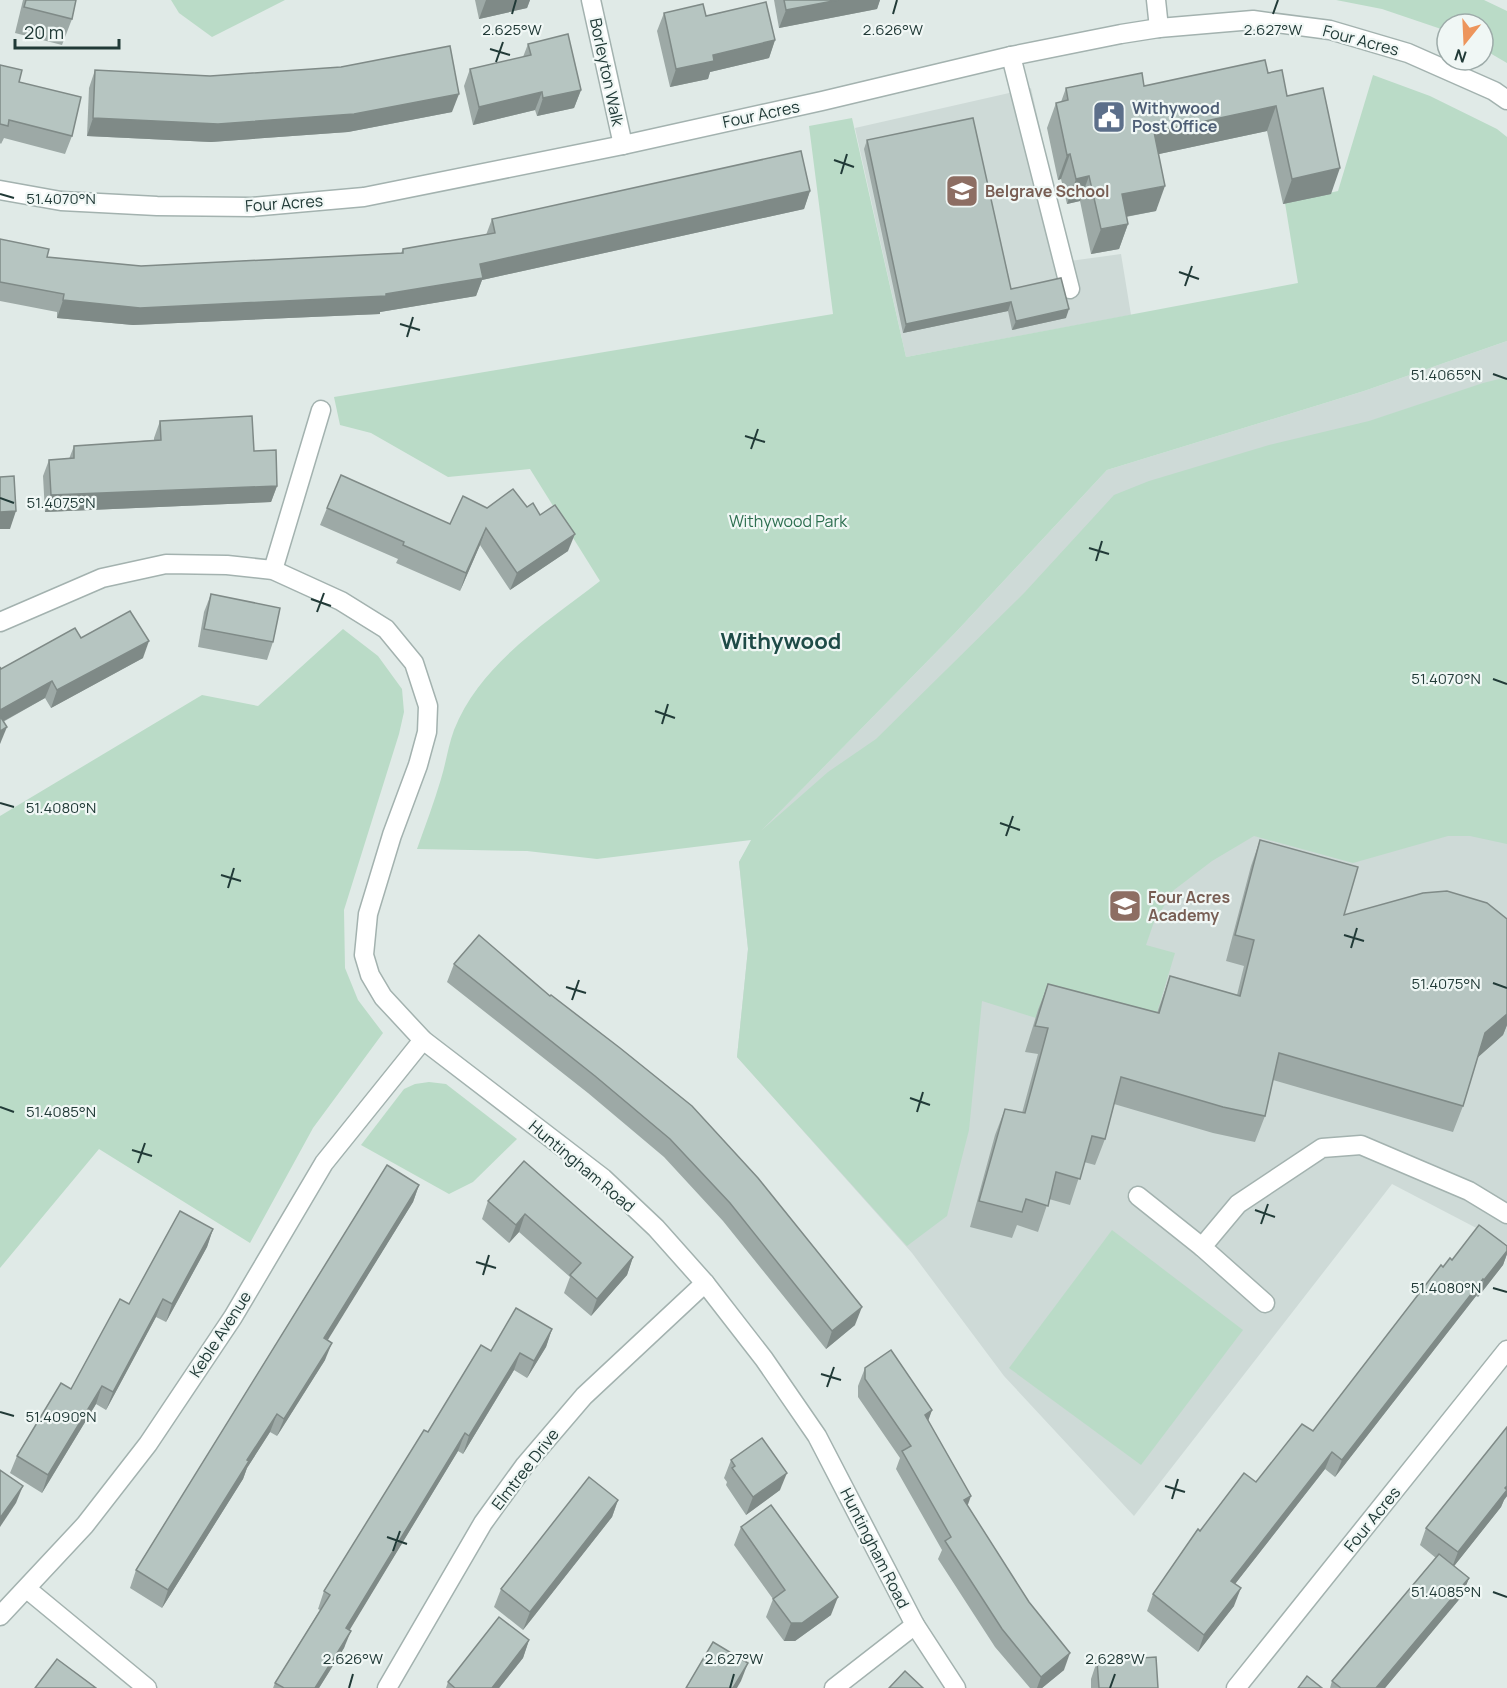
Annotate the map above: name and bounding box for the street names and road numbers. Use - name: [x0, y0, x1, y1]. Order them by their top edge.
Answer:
- street label: Borleyton Walk: [585, 16, 629, 129]
- street label: Four Acres: [1320, 19, 1402, 61]
- street label: Four Acres: [721, 95, 801, 133]
- street label: Four Acres: [244, 189, 324, 217]
- street label: Huntingham Road: [524, 1115, 640, 1217]
- street label: Keble Avenue: [184, 1287, 256, 1381]
- street label: Elmtree Drive: [486, 1424, 564, 1514]
- street label: Four Acres: [1339, 1482, 1405, 1556]
- street label: Huntingham Road: [835, 1484, 915, 1612]

